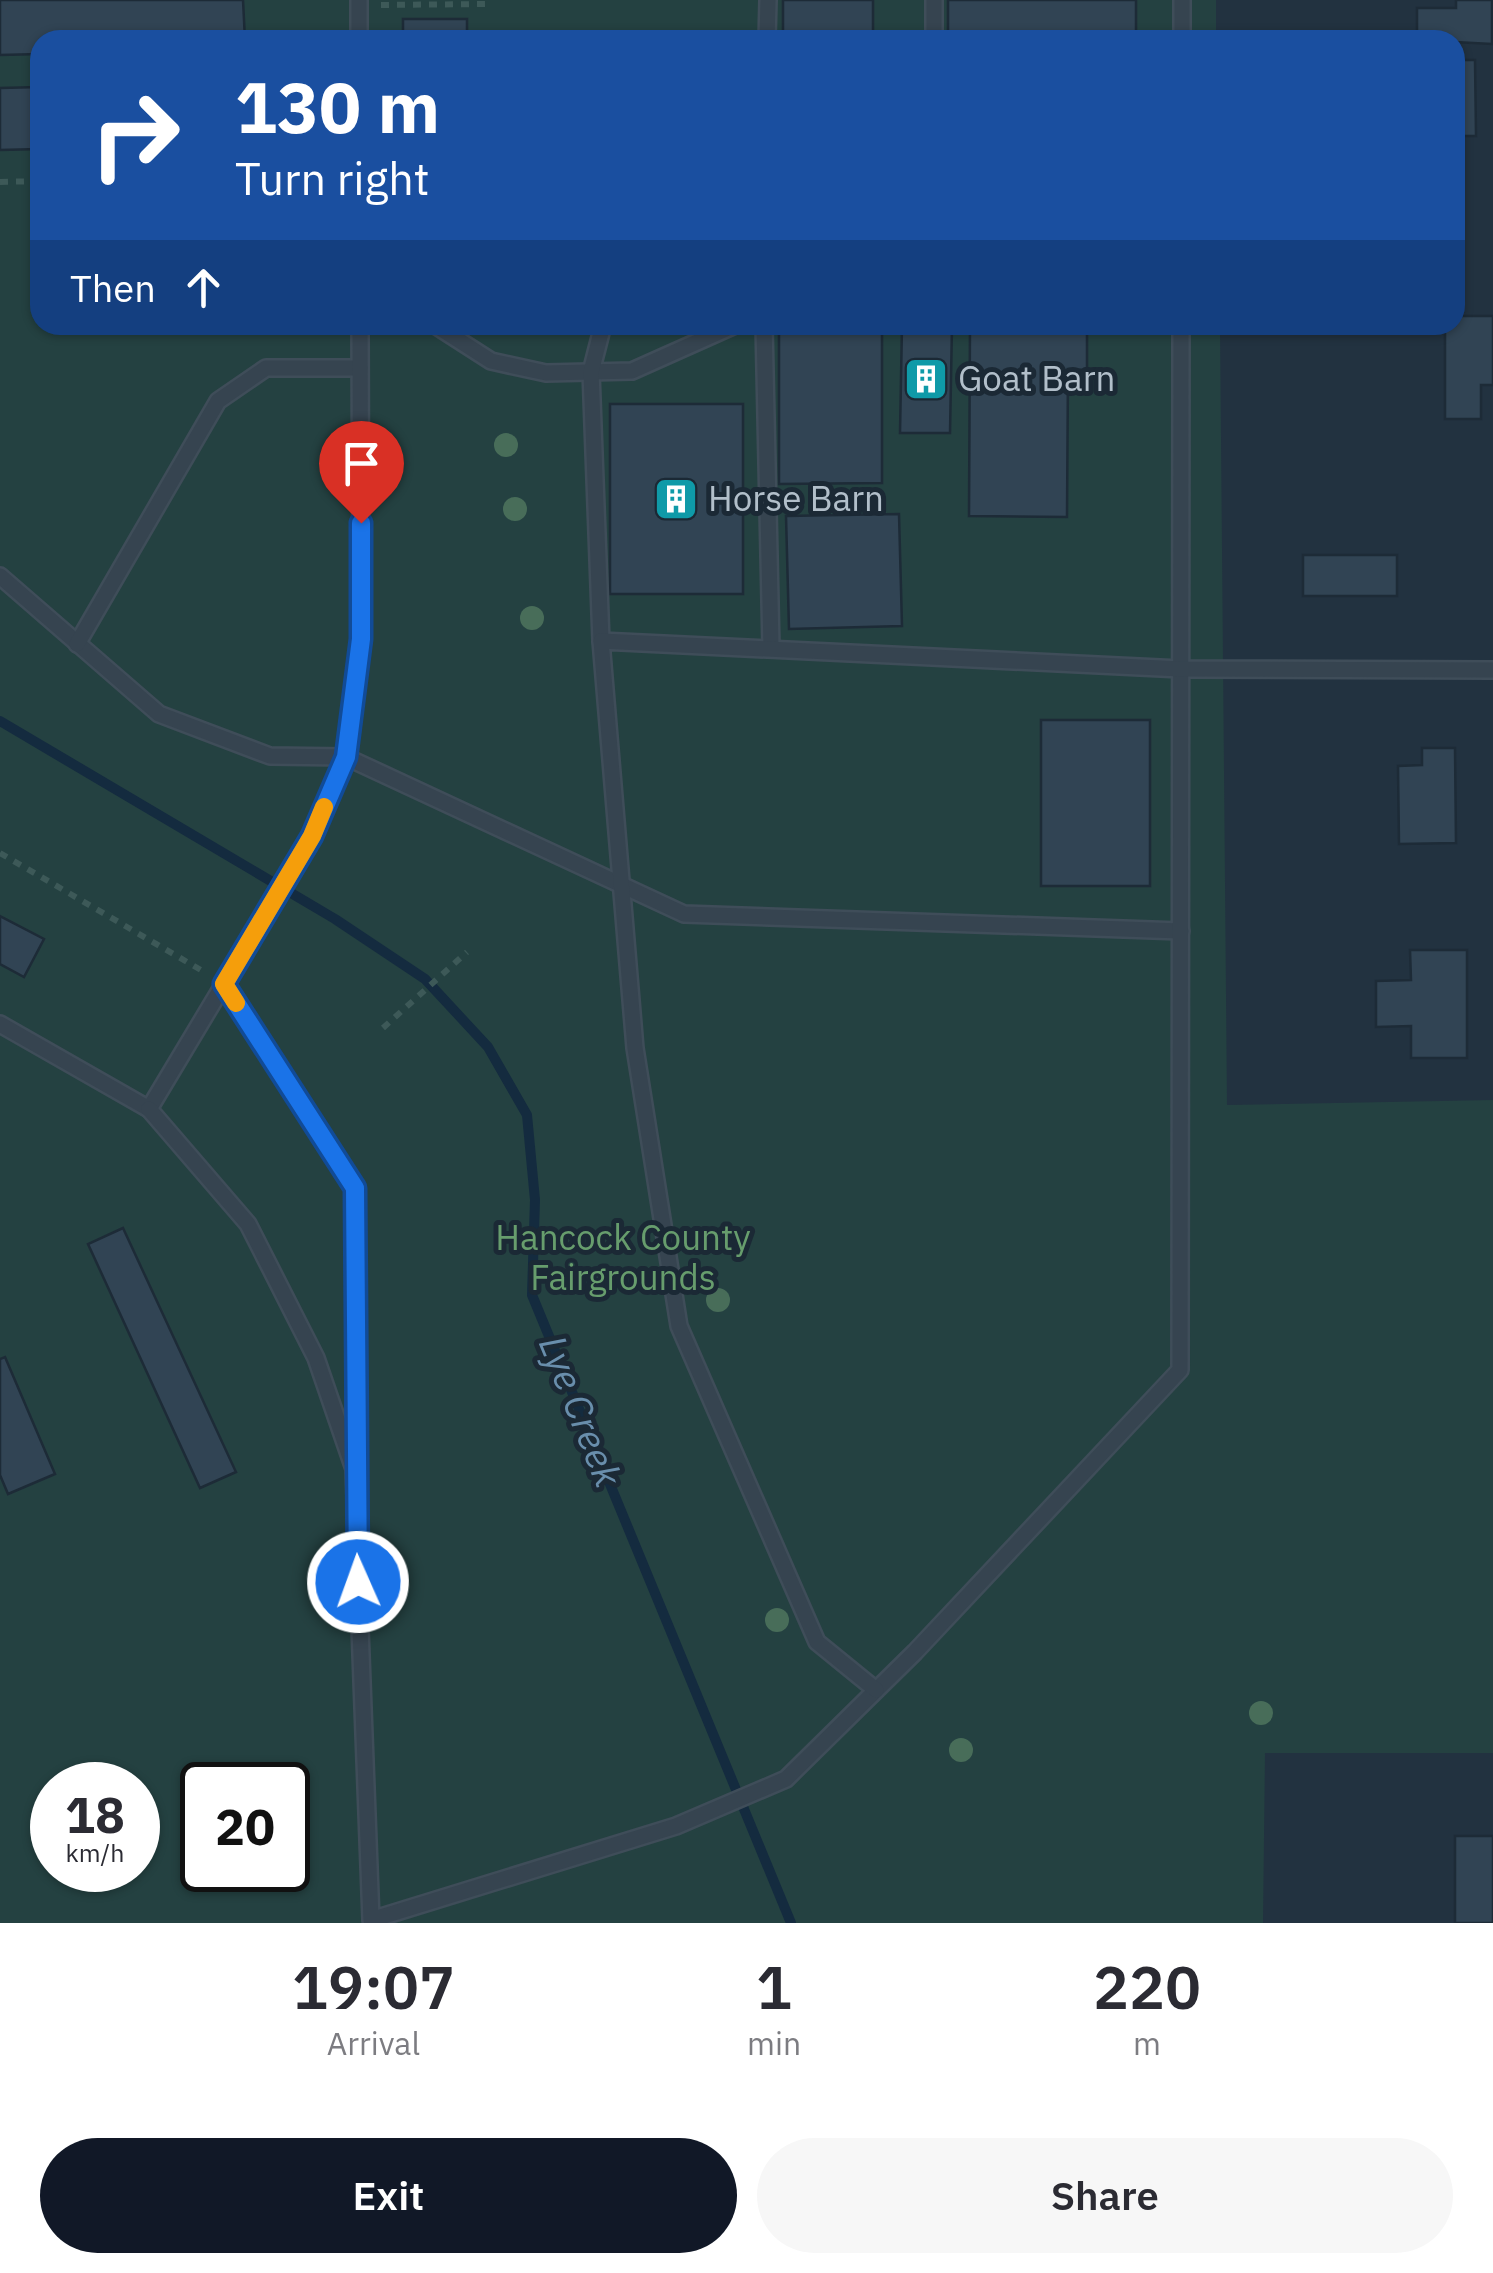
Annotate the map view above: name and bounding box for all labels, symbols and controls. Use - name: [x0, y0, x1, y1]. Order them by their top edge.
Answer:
- text: 130 m: [235, 61, 440, 152]
- icon: right: [70, 70, 200, 200]
- text: Turn right: [235, 149, 430, 207]
- icon: ahead: [176, 260, 231, 315]
- text: Then: [70, 263, 156, 312]
- place label: Goat Barn: [958, 355, 1115, 401]
- building icon: Goat Barn: [903, 356, 949, 402]
- pin: [319, 421, 404, 524]
- icon: arrive: [334, 436, 389, 491]
- place label: Horse Barn: [708, 475, 884, 521]
- building icon: Horse Barn: [653, 476, 699, 522]
- park label: Hancock County Fairgrounds: [495, 1214, 751, 1300]
- water label: Lye Creek: [529, 1328, 634, 1494]
- position arrow: [306, 1530, 410, 1634]
- speed limit sign: 20: [180, 1762, 310, 1892]
- text: 18: [65, 1782, 125, 1847]
- text: km/h: [66, 1836, 124, 1869]
- text: 19:07: [292, 1947, 455, 2026]
- text: 1: [756, 1947, 792, 2026]
- text: 220: [1093, 1947, 1201, 2026]
- text: Arrival: [327, 2022, 420, 2064]
- text: min: [747, 2022, 801, 2064]
- text: m: [1133, 2022, 1161, 2064]
- button: Exit: [40, 2138, 737, 2253]
- button: Share: [757, 2138, 1453, 2253]

